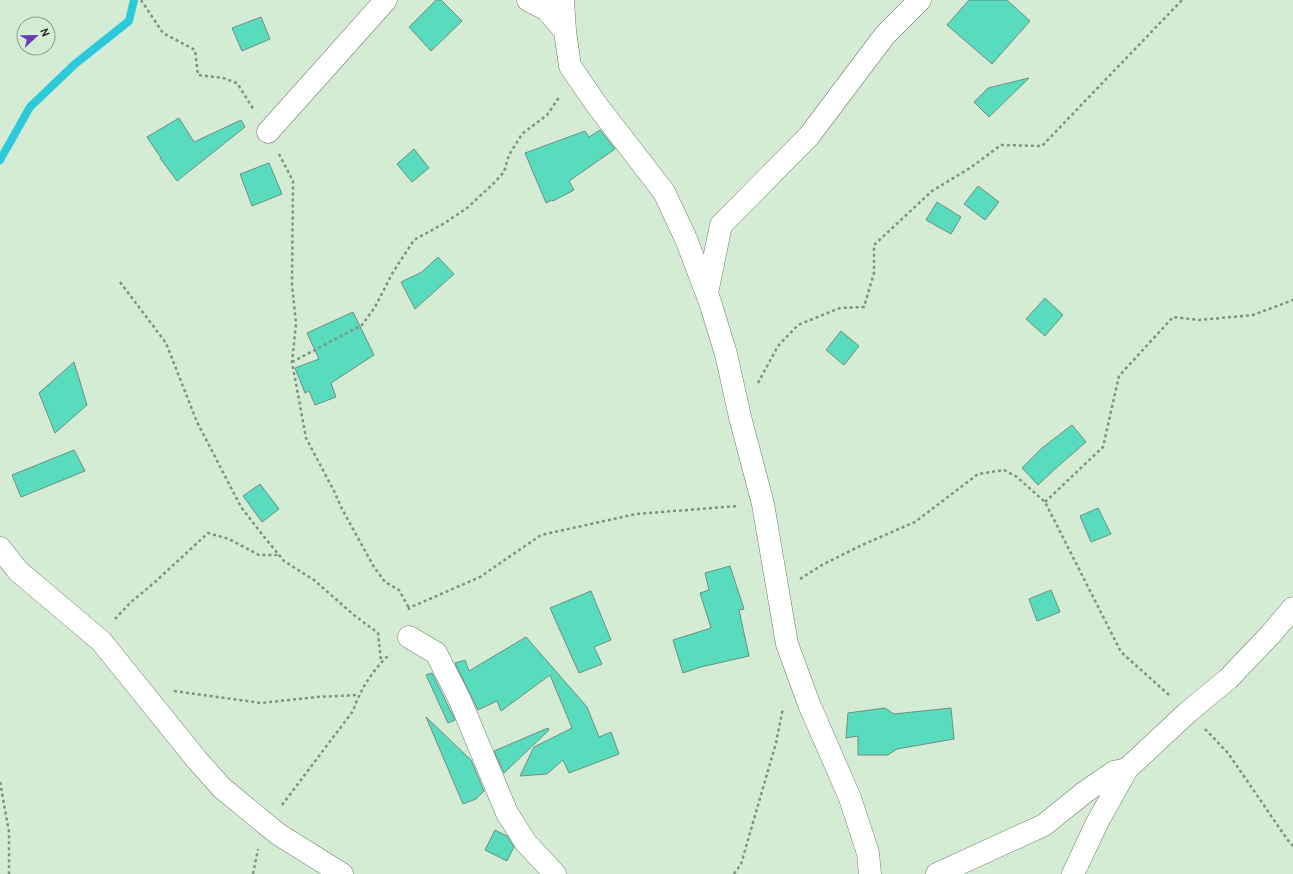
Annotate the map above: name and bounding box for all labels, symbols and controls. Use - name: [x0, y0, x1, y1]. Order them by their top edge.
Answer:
- north arrow: [16, 16, 56, 56]
- text: N: [37, 26, 53, 38]

